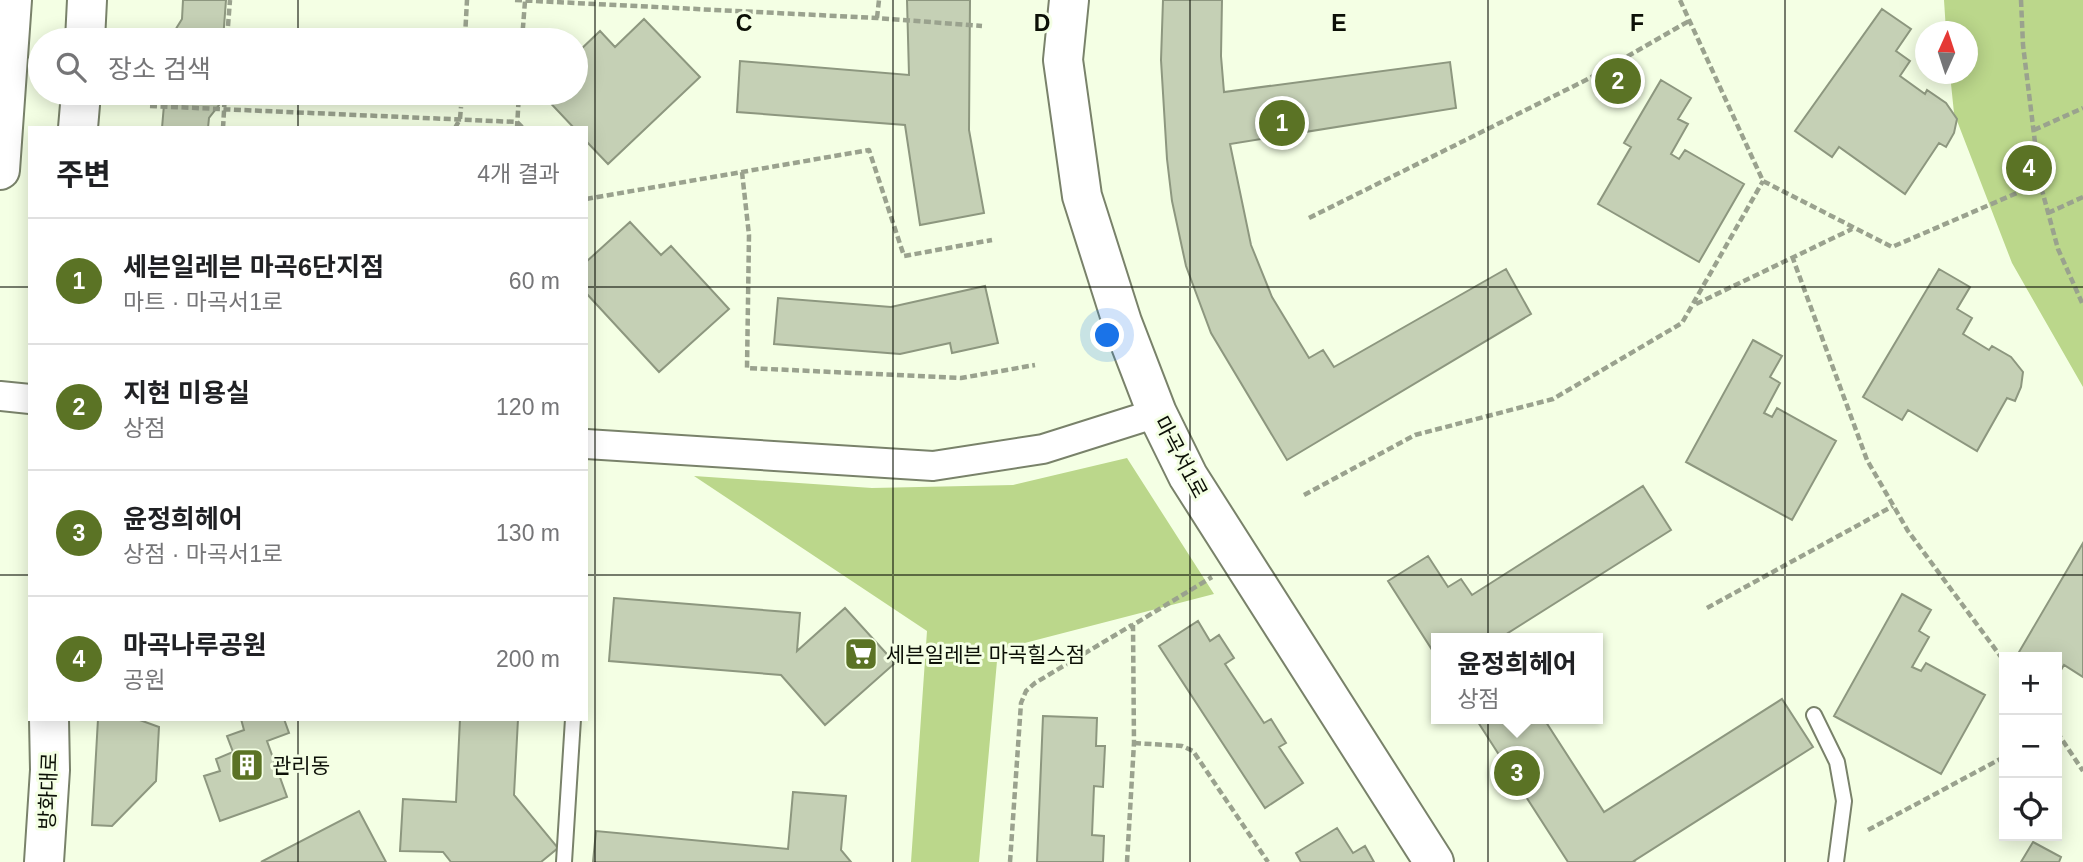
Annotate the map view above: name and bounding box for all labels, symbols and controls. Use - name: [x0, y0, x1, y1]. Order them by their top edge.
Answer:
- text: C: [736, 10, 752, 36]
- text: D: [1034, 10, 1050, 36]
- text: E: [1331, 10, 1347, 36]
- text: F: [1630, 10, 1644, 36]
- north arrow: [1915, 21, 1978, 84]
- search box: [28, 28, 588, 105]
- icon: search: [52, 48, 90, 86]
- text: 장소 검색: [108, 54, 211, 84]
- pin: 2: [1595, 55, 1641, 107]
- pin: 1: [1259, 97, 1305, 149]
- pin: 4: [2006, 142, 2052, 194]
- text: 주변: [56, 158, 111, 191]
- text: 4개 결과: [477, 161, 560, 187]
- text: 세븐일레븐 마곡6단지점: [123, 252, 384, 282]
- text: 1: [73, 268, 85, 294]
- text: 60 m: [509, 268, 560, 294]
- text: 마트 · 마곡서1로: [123, 289, 283, 315]
- your location: [1090, 318, 1124, 352]
- text: 지현 미용실: [123, 378, 250, 408]
- text: 2: [73, 394, 85, 420]
- text: 120 m: [496, 394, 560, 420]
- street label: 마곡서1로: [1150, 412, 1212, 502]
- text: 상점: [123, 415, 165, 441]
- text: 윤정희헤어: [123, 504, 243, 534]
- text: 3: [73, 520, 85, 546]
- text: 130 m: [496, 520, 560, 546]
- text: 상점 · 마곡서1로: [123, 541, 283, 567]
- text: 마곡나루공원: [123, 630, 267, 660]
- popup: [1431, 633, 1603, 724]
- supermarket icon: 세븐일레븐 마곡힐스점: [842, 635, 880, 673]
- place label: 세븐일레븐 마곡힐스점: [886, 643, 1085, 666]
- text: 4: [73, 646, 85, 672]
- text: 200 m: [496, 646, 560, 672]
- text: 윤정희헤어: [1457, 649, 1577, 679]
- map controls: [1999, 652, 2062, 841]
- button: +: [1999, 652, 2062, 715]
- text: 공원: [123, 667, 165, 693]
- text: 상점: [1457, 686, 1500, 712]
- button: −: [1999, 715, 2062, 778]
- building icon: 관리동: [228, 746, 266, 784]
- pin: 3: [1494, 747, 1540, 799]
- street label: 방화대로: [35, 752, 61, 830]
- place label: 관리동: [272, 754, 330, 777]
- button: locate: [1999, 778, 2062, 841]

